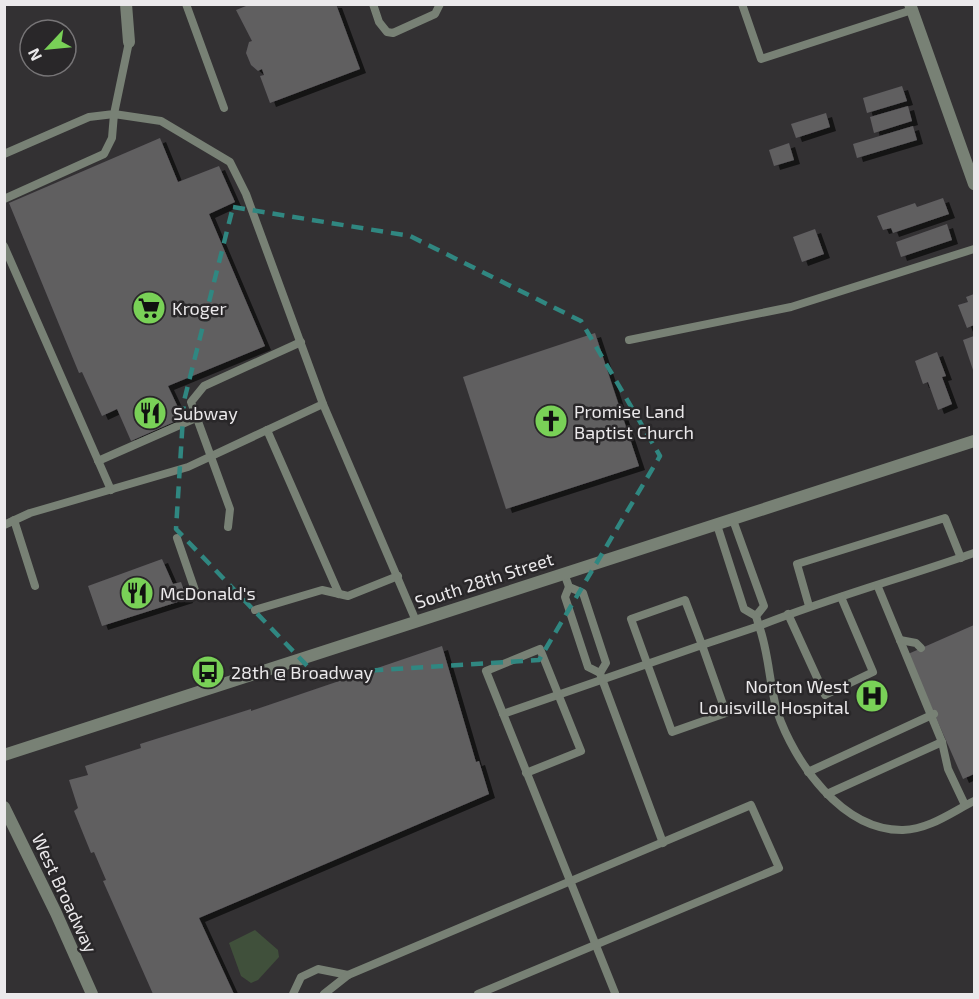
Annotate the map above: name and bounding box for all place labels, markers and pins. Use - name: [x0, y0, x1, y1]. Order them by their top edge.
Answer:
- supermarket icon: Kroger: [131, 290, 167, 326]
- place label: Kroger: [172, 297, 227, 319]
- restaurant icon: Subway: [132, 395, 168, 431]
- place label: Promise Land Baptist Church: [574, 400, 694, 443]
- place label: Subway: [173, 402, 238, 424]
- church icon: Promise Land Baptist Church: [533, 403, 569, 439]
- restaurant icon: McDonald's: [119, 575, 155, 611]
- place label: McDonald's: [160, 582, 256, 604]
- bus stop icon: 28th @ Broadway: [190, 654, 226, 690]
- place label: 28th @ Broadway: [231, 661, 374, 683]
- place label: Norton West Louisville Hospital: [699, 675, 850, 718]
- hospital icon: Norton West Louisville Hospital: [854, 678, 890, 714]

